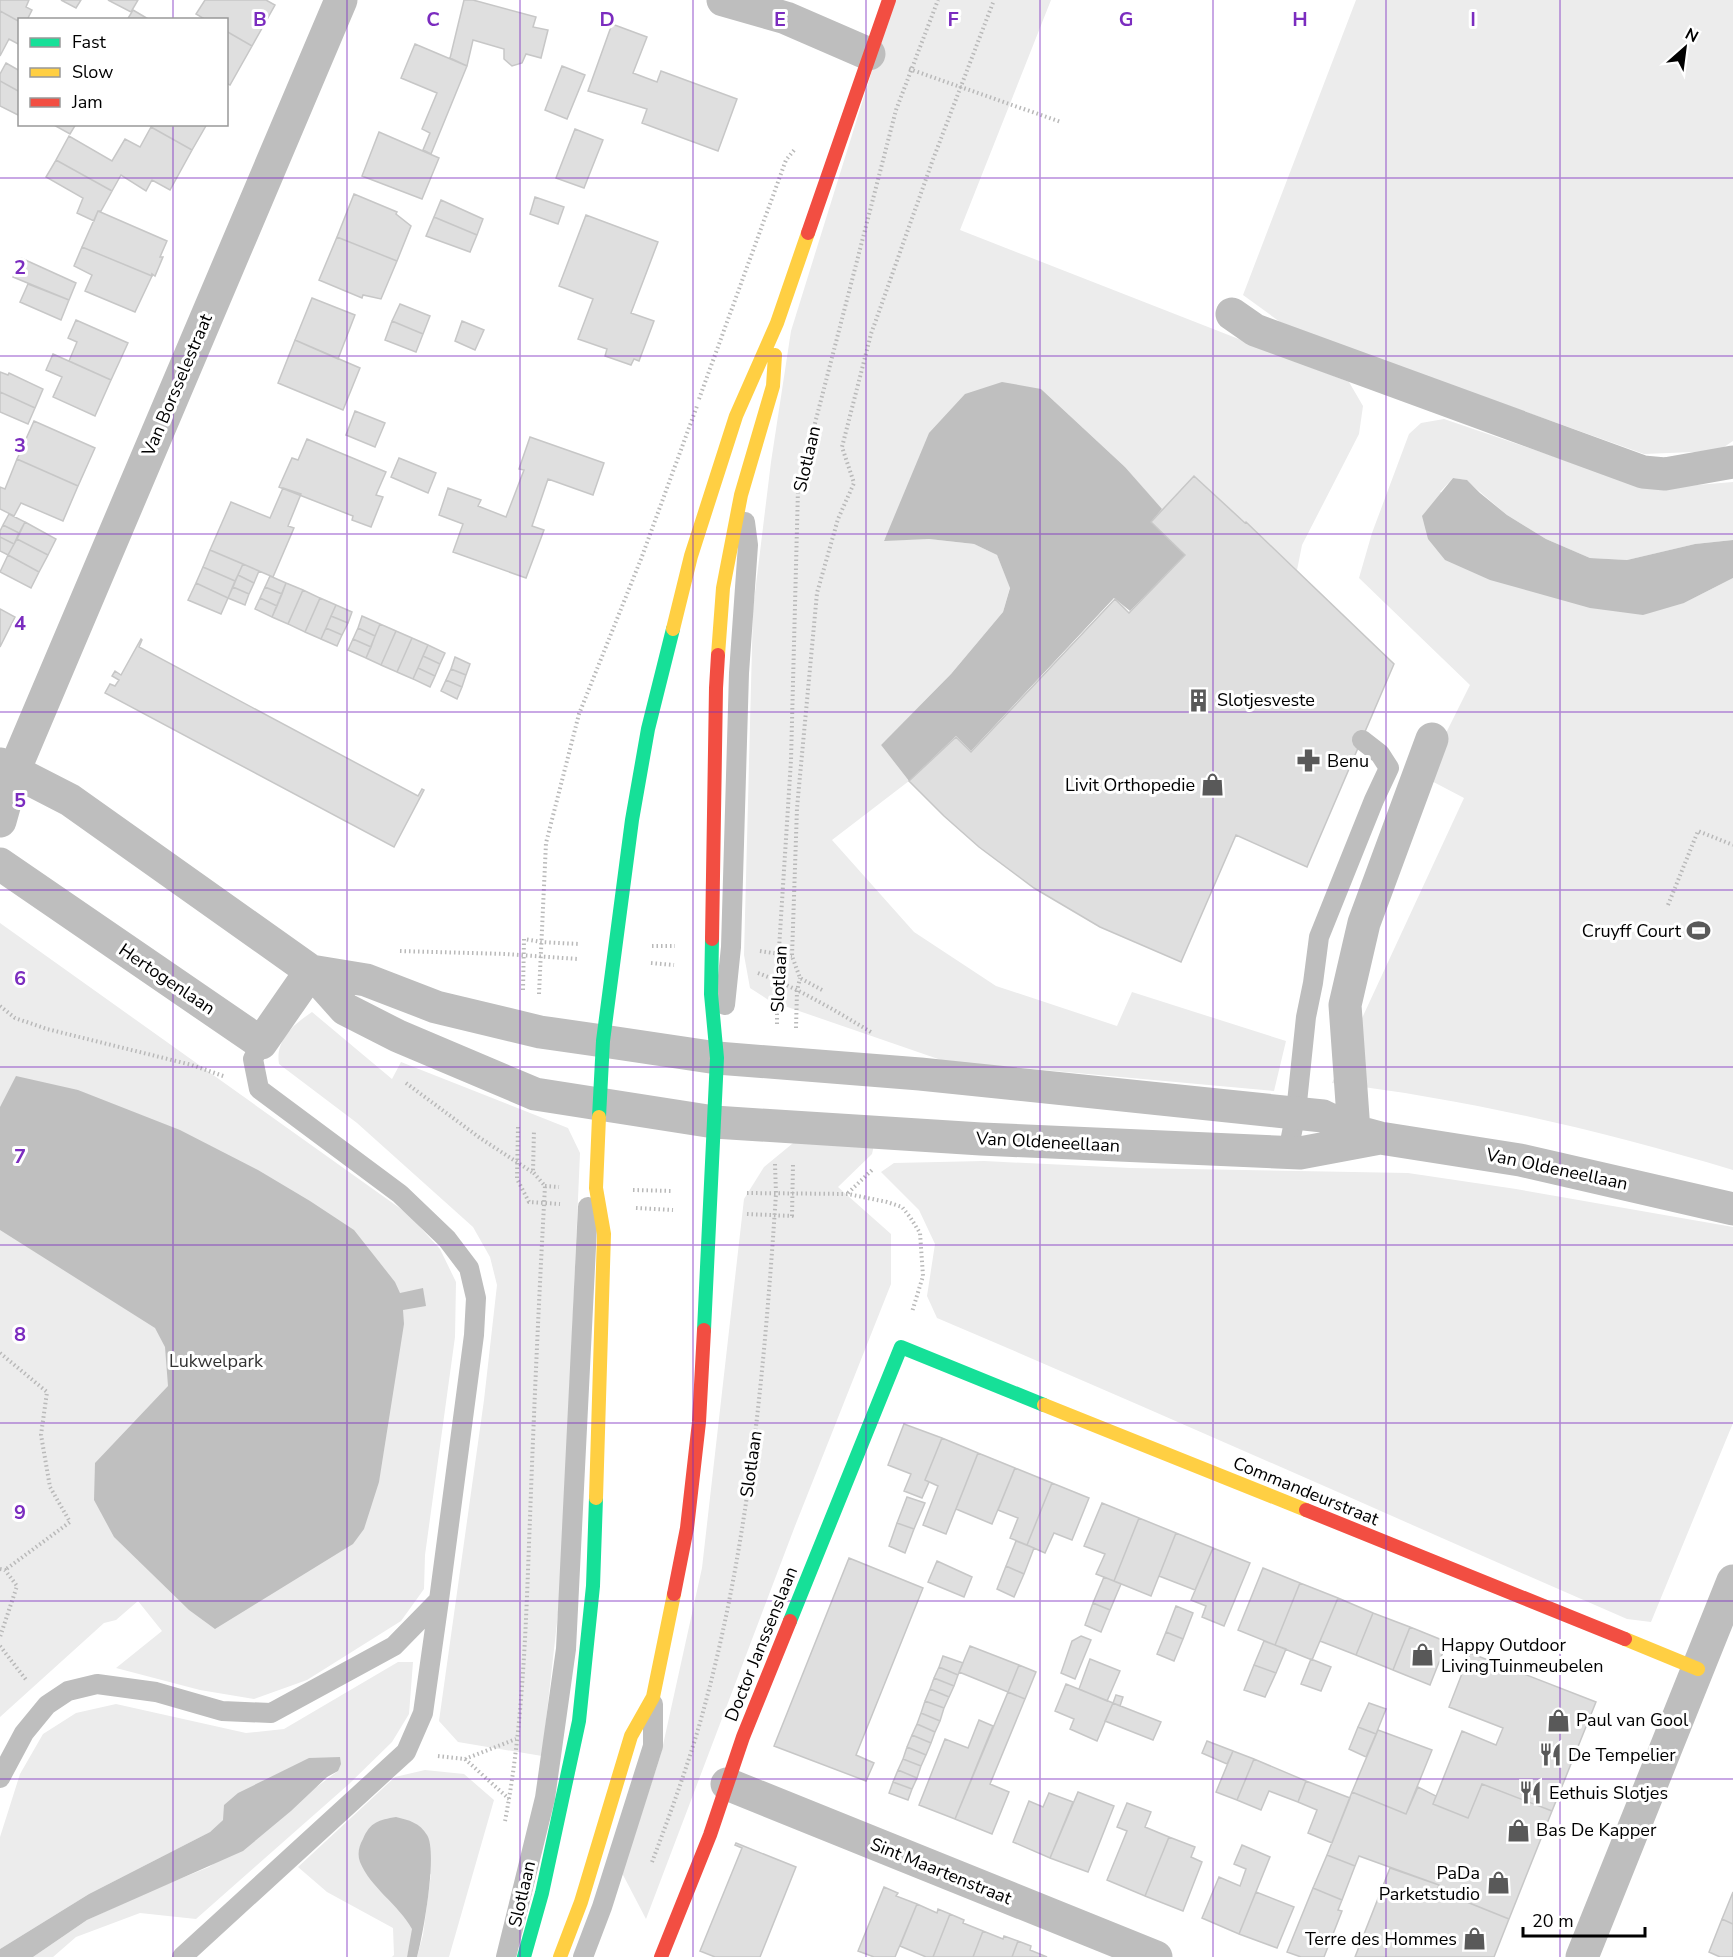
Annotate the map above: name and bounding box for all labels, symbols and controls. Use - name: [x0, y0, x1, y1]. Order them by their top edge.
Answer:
- text: B: [253, 6, 267, 33]
- text: C: [426, 6, 440, 33]
- text: D: [599, 6, 615, 33]
- text: E: [774, 6, 786, 33]
- text: F: [947, 6, 959, 33]
- text: G: [1119, 6, 1133, 33]
- text: H: [1292, 6, 1308, 33]
- text: I: [1470, 6, 1476, 33]
- legend: [18, 18, 228, 126]
- north arrow: [1655, 18, 1715, 78]
- text: N: [1681, 23, 1702, 48]
- text: Fast: [72, 30, 107, 54]
- text: Slow: [72, 60, 113, 84]
- text: Jam: [71, 90, 103, 114]
- text: 2: [14, 254, 26, 281]
- street label: Van Borsselestraat: [136, 309, 218, 461]
- street label: Slotlaan: [788, 424, 826, 494]
- text: 3: [14, 432, 26, 459]
- text: 4: [14, 610, 26, 637]
- building icon: Slotjesveste: [1186, 687, 1212, 713]
- place label: Slotjesveste: [1217, 688, 1315, 712]
- pharmacy icon: Benu: [1296, 748, 1322, 774]
- place label: Benu: [1327, 749, 1369, 773]
- shop icon: Livit Orthopedie: [1200, 772, 1226, 798]
- place label: Livit Orthopedie: [1065, 773, 1195, 797]
- text: 5: [14, 787, 26, 814]
- sports icon: Cruyff Court: [1686, 918, 1712, 944]
- place label: Cruyff Court: [1582, 919, 1682, 943]
- street label: Hertogenlaan: [114, 938, 220, 1020]
- street label: Slotlaan: [765, 945, 793, 1013]
- text: 6: [14, 965, 26, 992]
- street label: Van Oldeneellaan: [974, 1126, 1121, 1158]
- street label: Van Oldeneellaan: [1483, 1142, 1630, 1196]
- text: 7: [14, 1143, 26, 1170]
- text: 8: [14, 1321, 26, 1348]
- park label: Lukwelpark: [169, 1349, 264, 1373]
- street label: Slotlaan: [734, 1429, 768, 1499]
- street label: Commandeurstraat: [1230, 1451, 1383, 1531]
- text: 9: [14, 1499, 26, 1526]
- street label: Doctor Janssenslaan: [719, 1563, 803, 1725]
- place label: Happy Outdoor LivingTuinmeubelen: [1441, 1633, 1603, 1678]
- shop icon: Happy Outdoor LivingTuinmeubelen: [1410, 1642, 1436, 1668]
- shop icon: Paul van Gool: [1545, 1707, 1571, 1733]
- place label: Paul van Gool: [1576, 1708, 1689, 1732]
- restaurant icon: De Tempelier: [1537, 1742, 1563, 1768]
- place label: De Tempelier: [1568, 1743, 1676, 1767]
- restaurant icon: Eethuis Slotjes: [1518, 1780, 1544, 1806]
- place label: Eethuis Slotjes: [1549, 1781, 1668, 1805]
- shop icon: Bas De Kapper: [1505, 1817, 1531, 1843]
- place label: Bas De Kapper: [1536, 1818, 1657, 1842]
- street label: Sint Maartenstraat: [867, 1832, 1016, 1911]
- street label: Slotlaan: [503, 1859, 541, 1929]
- place label: PaDa Parketstudio: [1379, 1861, 1480, 1906]
- shop icon: PaDa Parketstudio: [1485, 1870, 1511, 1896]
- scale bar: [1523, 1900, 1644, 1938]
- text: 20 m: [1532, 1909, 1574, 1933]
- shop icon: Terre des Hommes: [1462, 1926, 1488, 1952]
- place label: Terre des Hommes: [1305, 1927, 1457, 1951]

